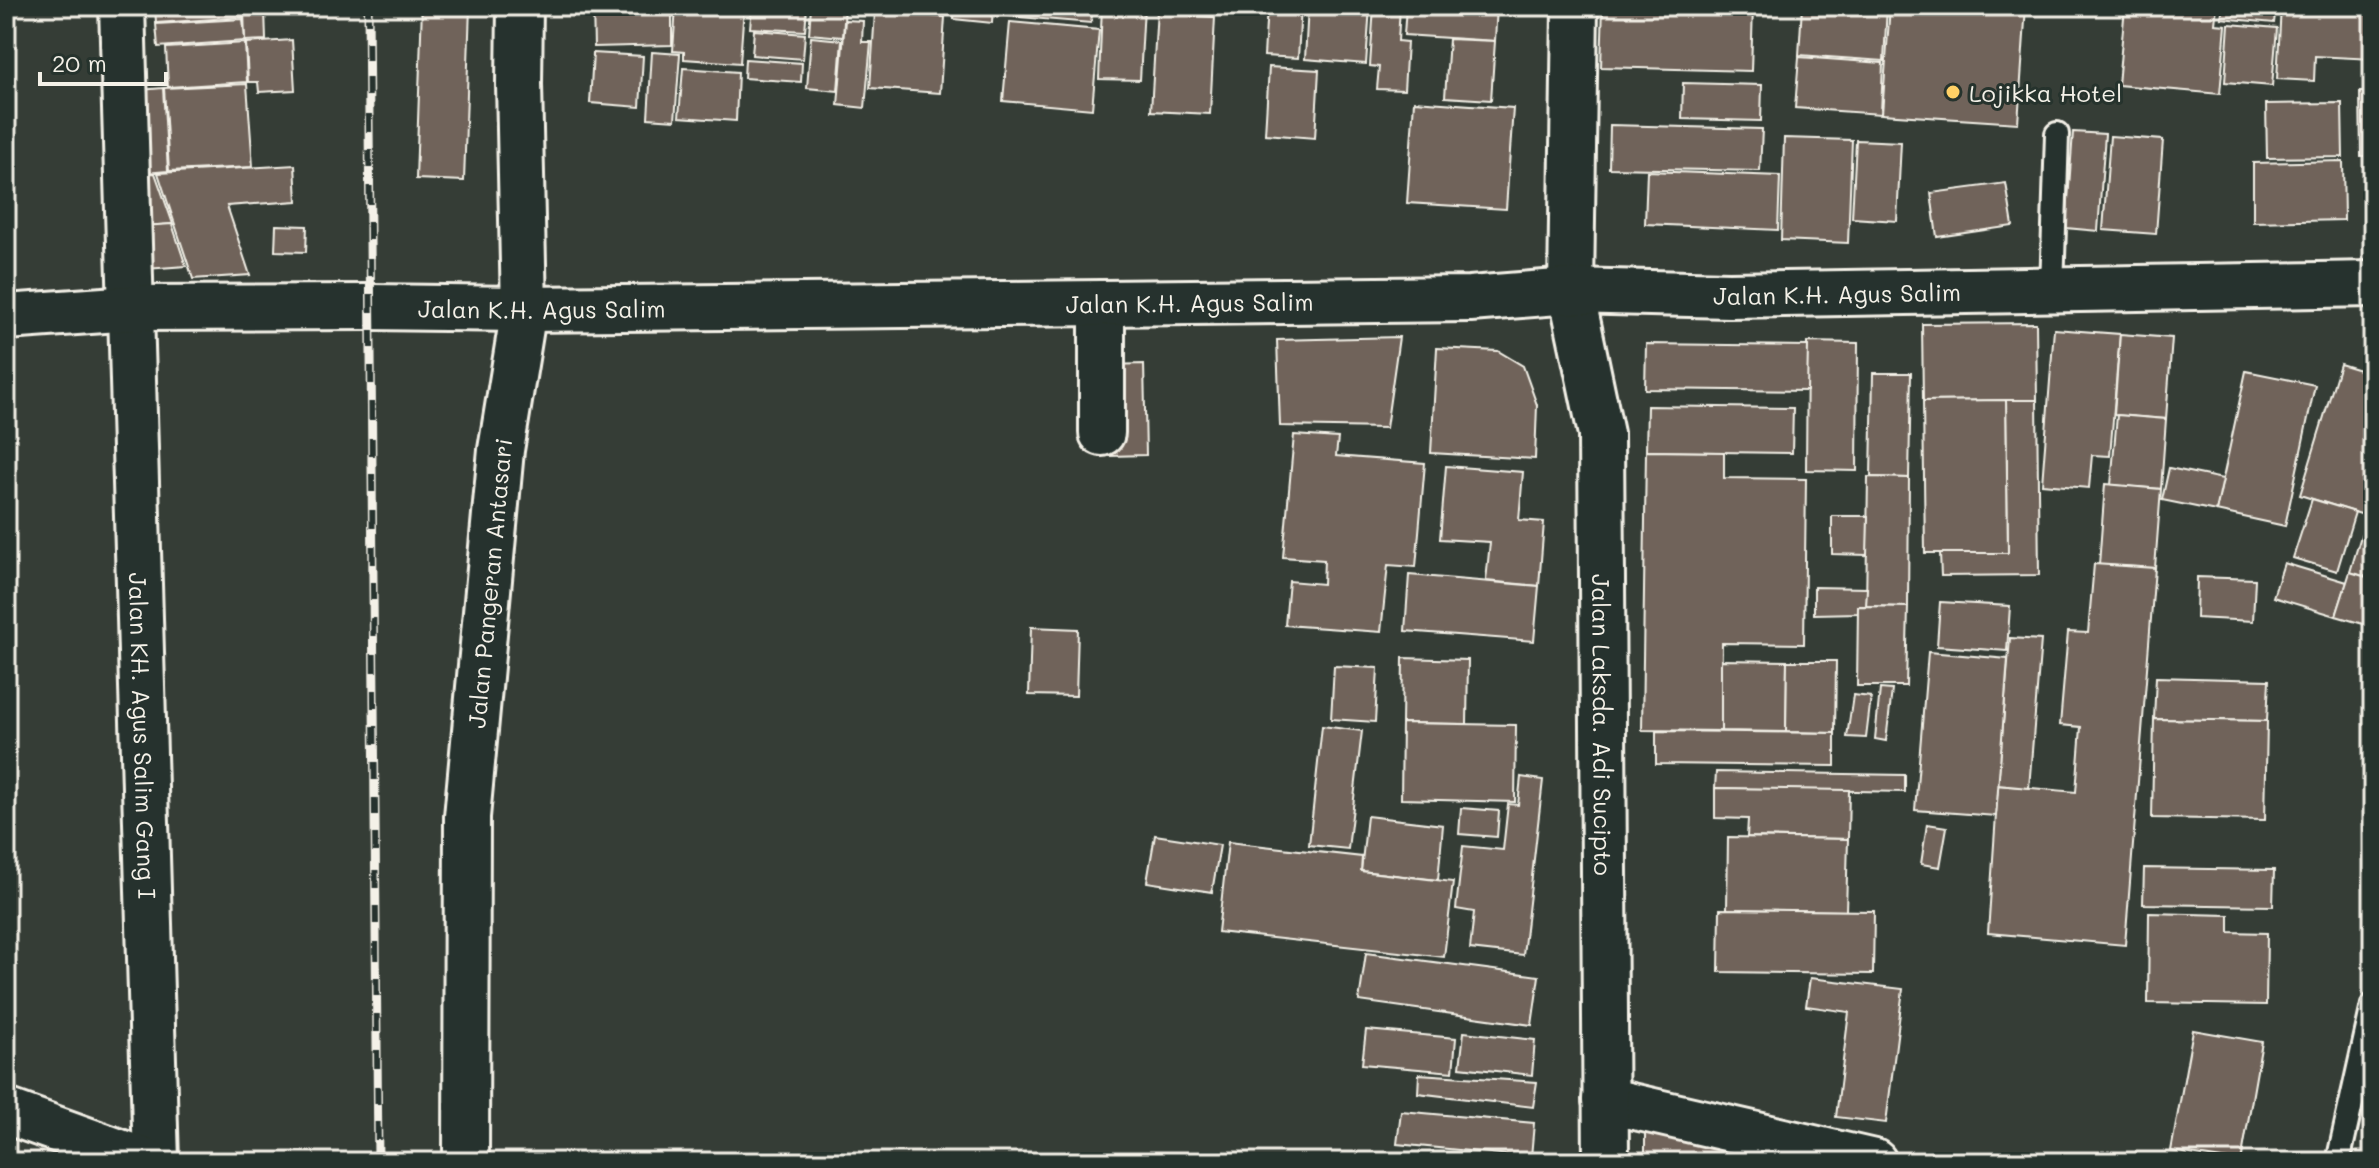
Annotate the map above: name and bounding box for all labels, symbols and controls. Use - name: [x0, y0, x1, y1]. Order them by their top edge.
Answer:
- scale bar: [40, 36, 166, 86]
- text: 20 m: [52, 47, 107, 78]
- place label: Lojikka Hotel: [1969, 77, 2122, 108]
- marker: Lojikka Hotel: [1944, 83, 1962, 101]
- street label: Jalan K.H. Agus Salim: [1713, 276, 1961, 311]
- street label: Jalan K.H. Agus Salim: [1066, 285, 1314, 319]
- street label: Jalan K.H. Agus Salim: [418, 292, 666, 325]
- street label: Jalan Pangeran Antasari: [460, 436, 518, 729]
- street label: Jalan KH. Agus Salim Gang I: [123, 572, 164, 899]
- street label: Jalan Laksda. Adi Sucipto: [1586, 574, 1620, 876]

